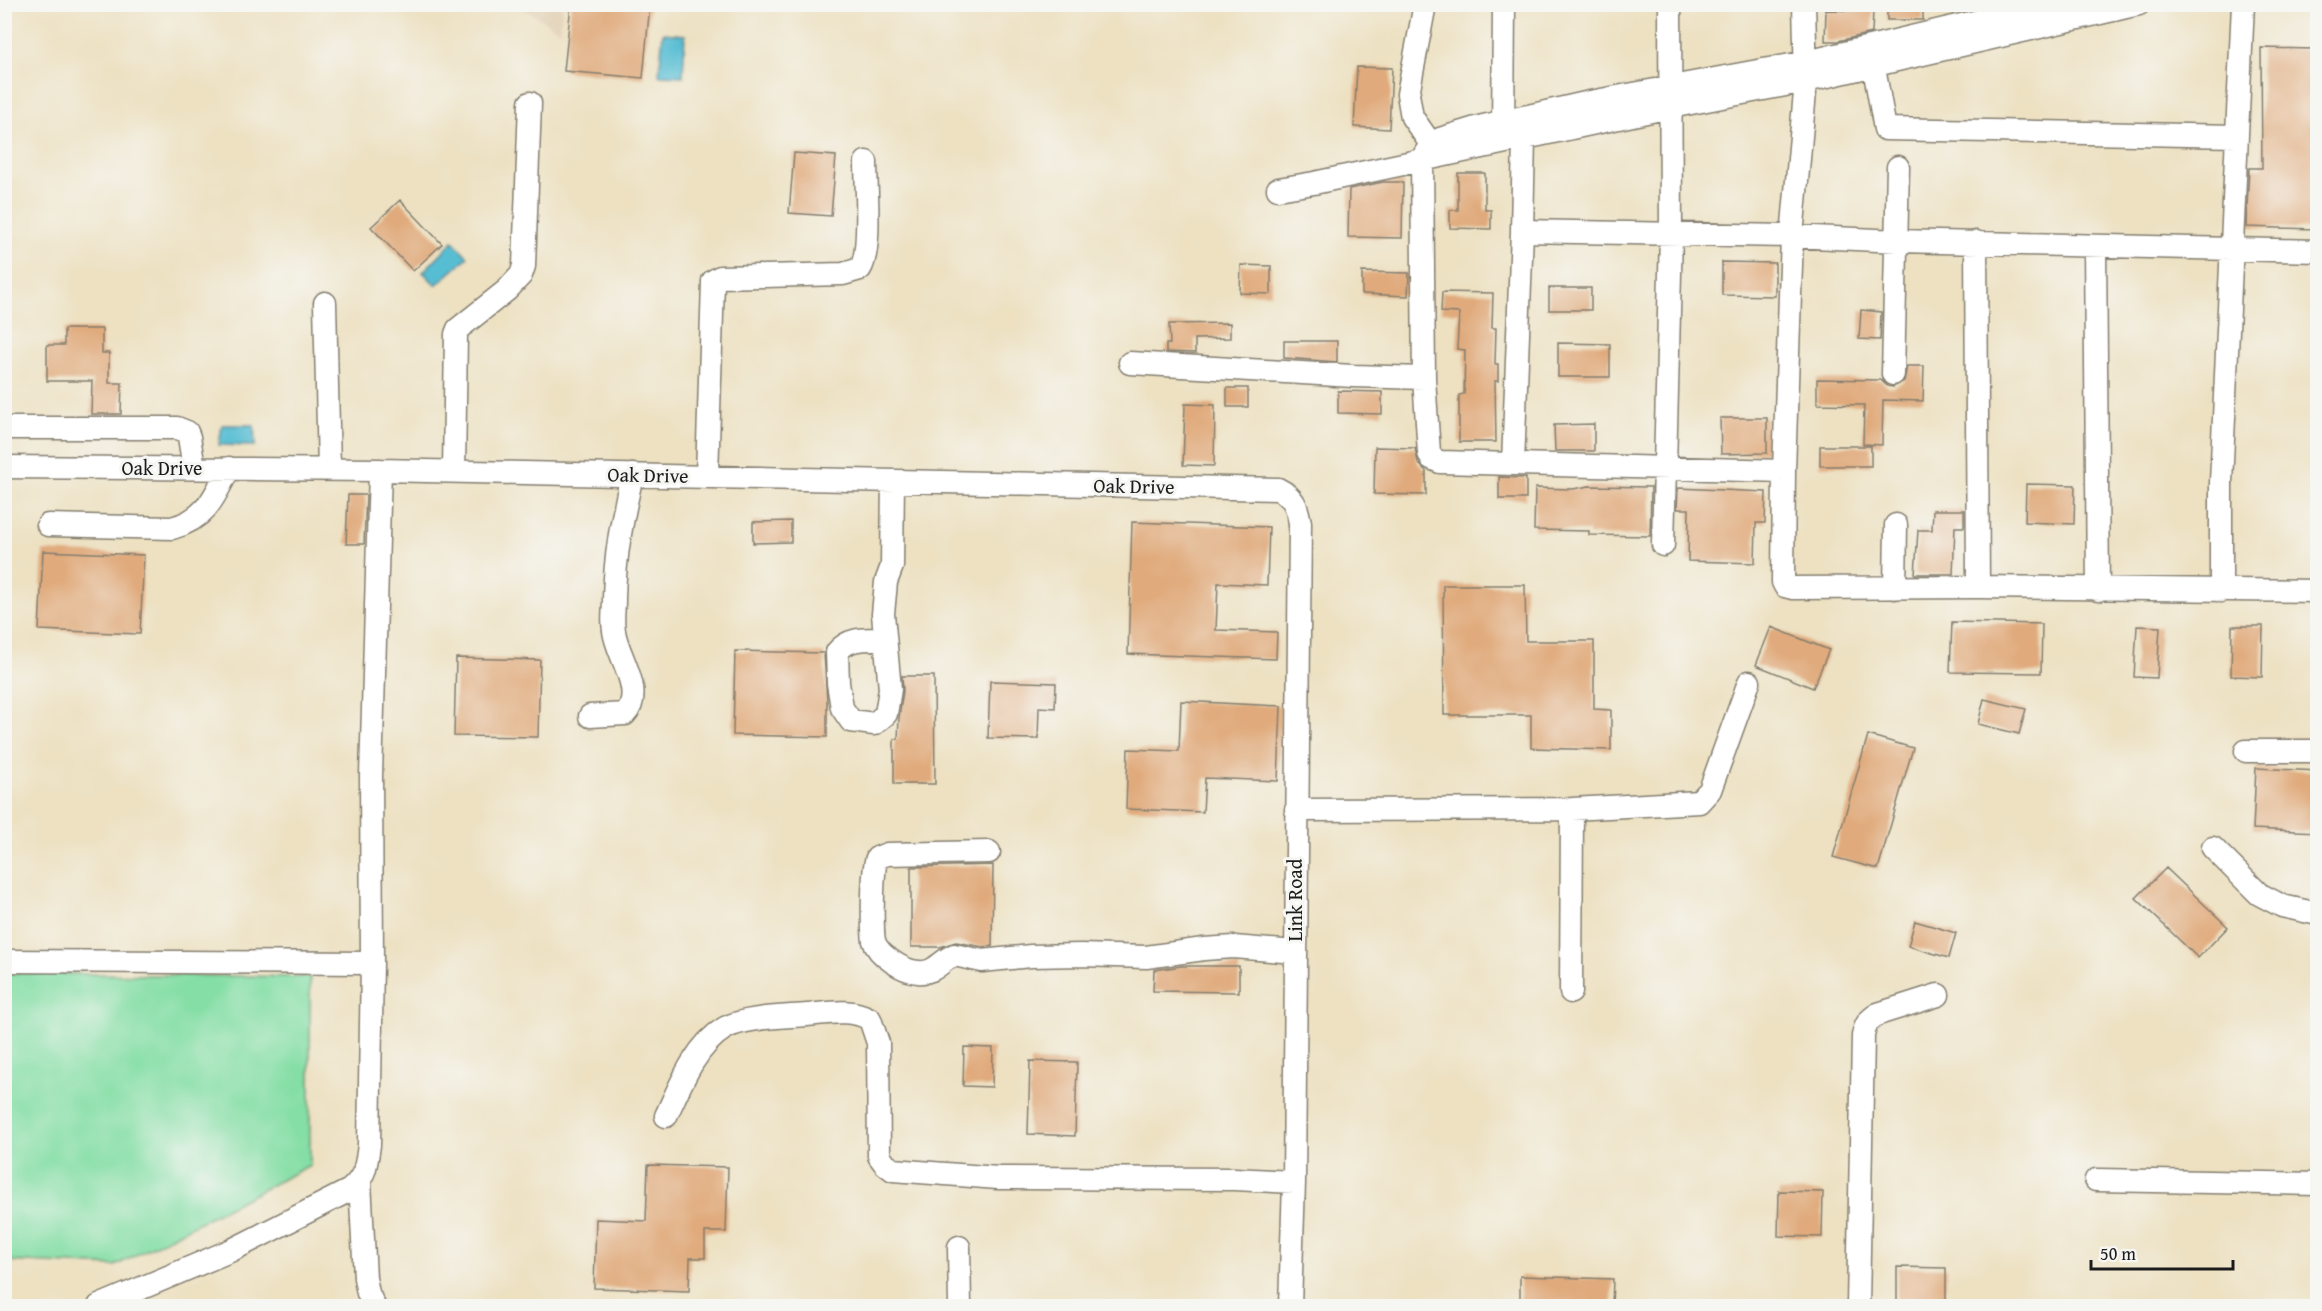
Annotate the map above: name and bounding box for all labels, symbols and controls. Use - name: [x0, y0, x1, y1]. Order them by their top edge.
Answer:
- street label: Oak Drive: [121, 453, 203, 482]
- street label: Oak Drive: [607, 459, 689, 490]
- street label: Oak Drive: [1093, 470, 1175, 501]
- street label: Link Road: [1280, 858, 1309, 942]
- scale bar: [2091, 1233, 2234, 1271]
- text: 50 m: [2100, 1240, 2136, 1267]

